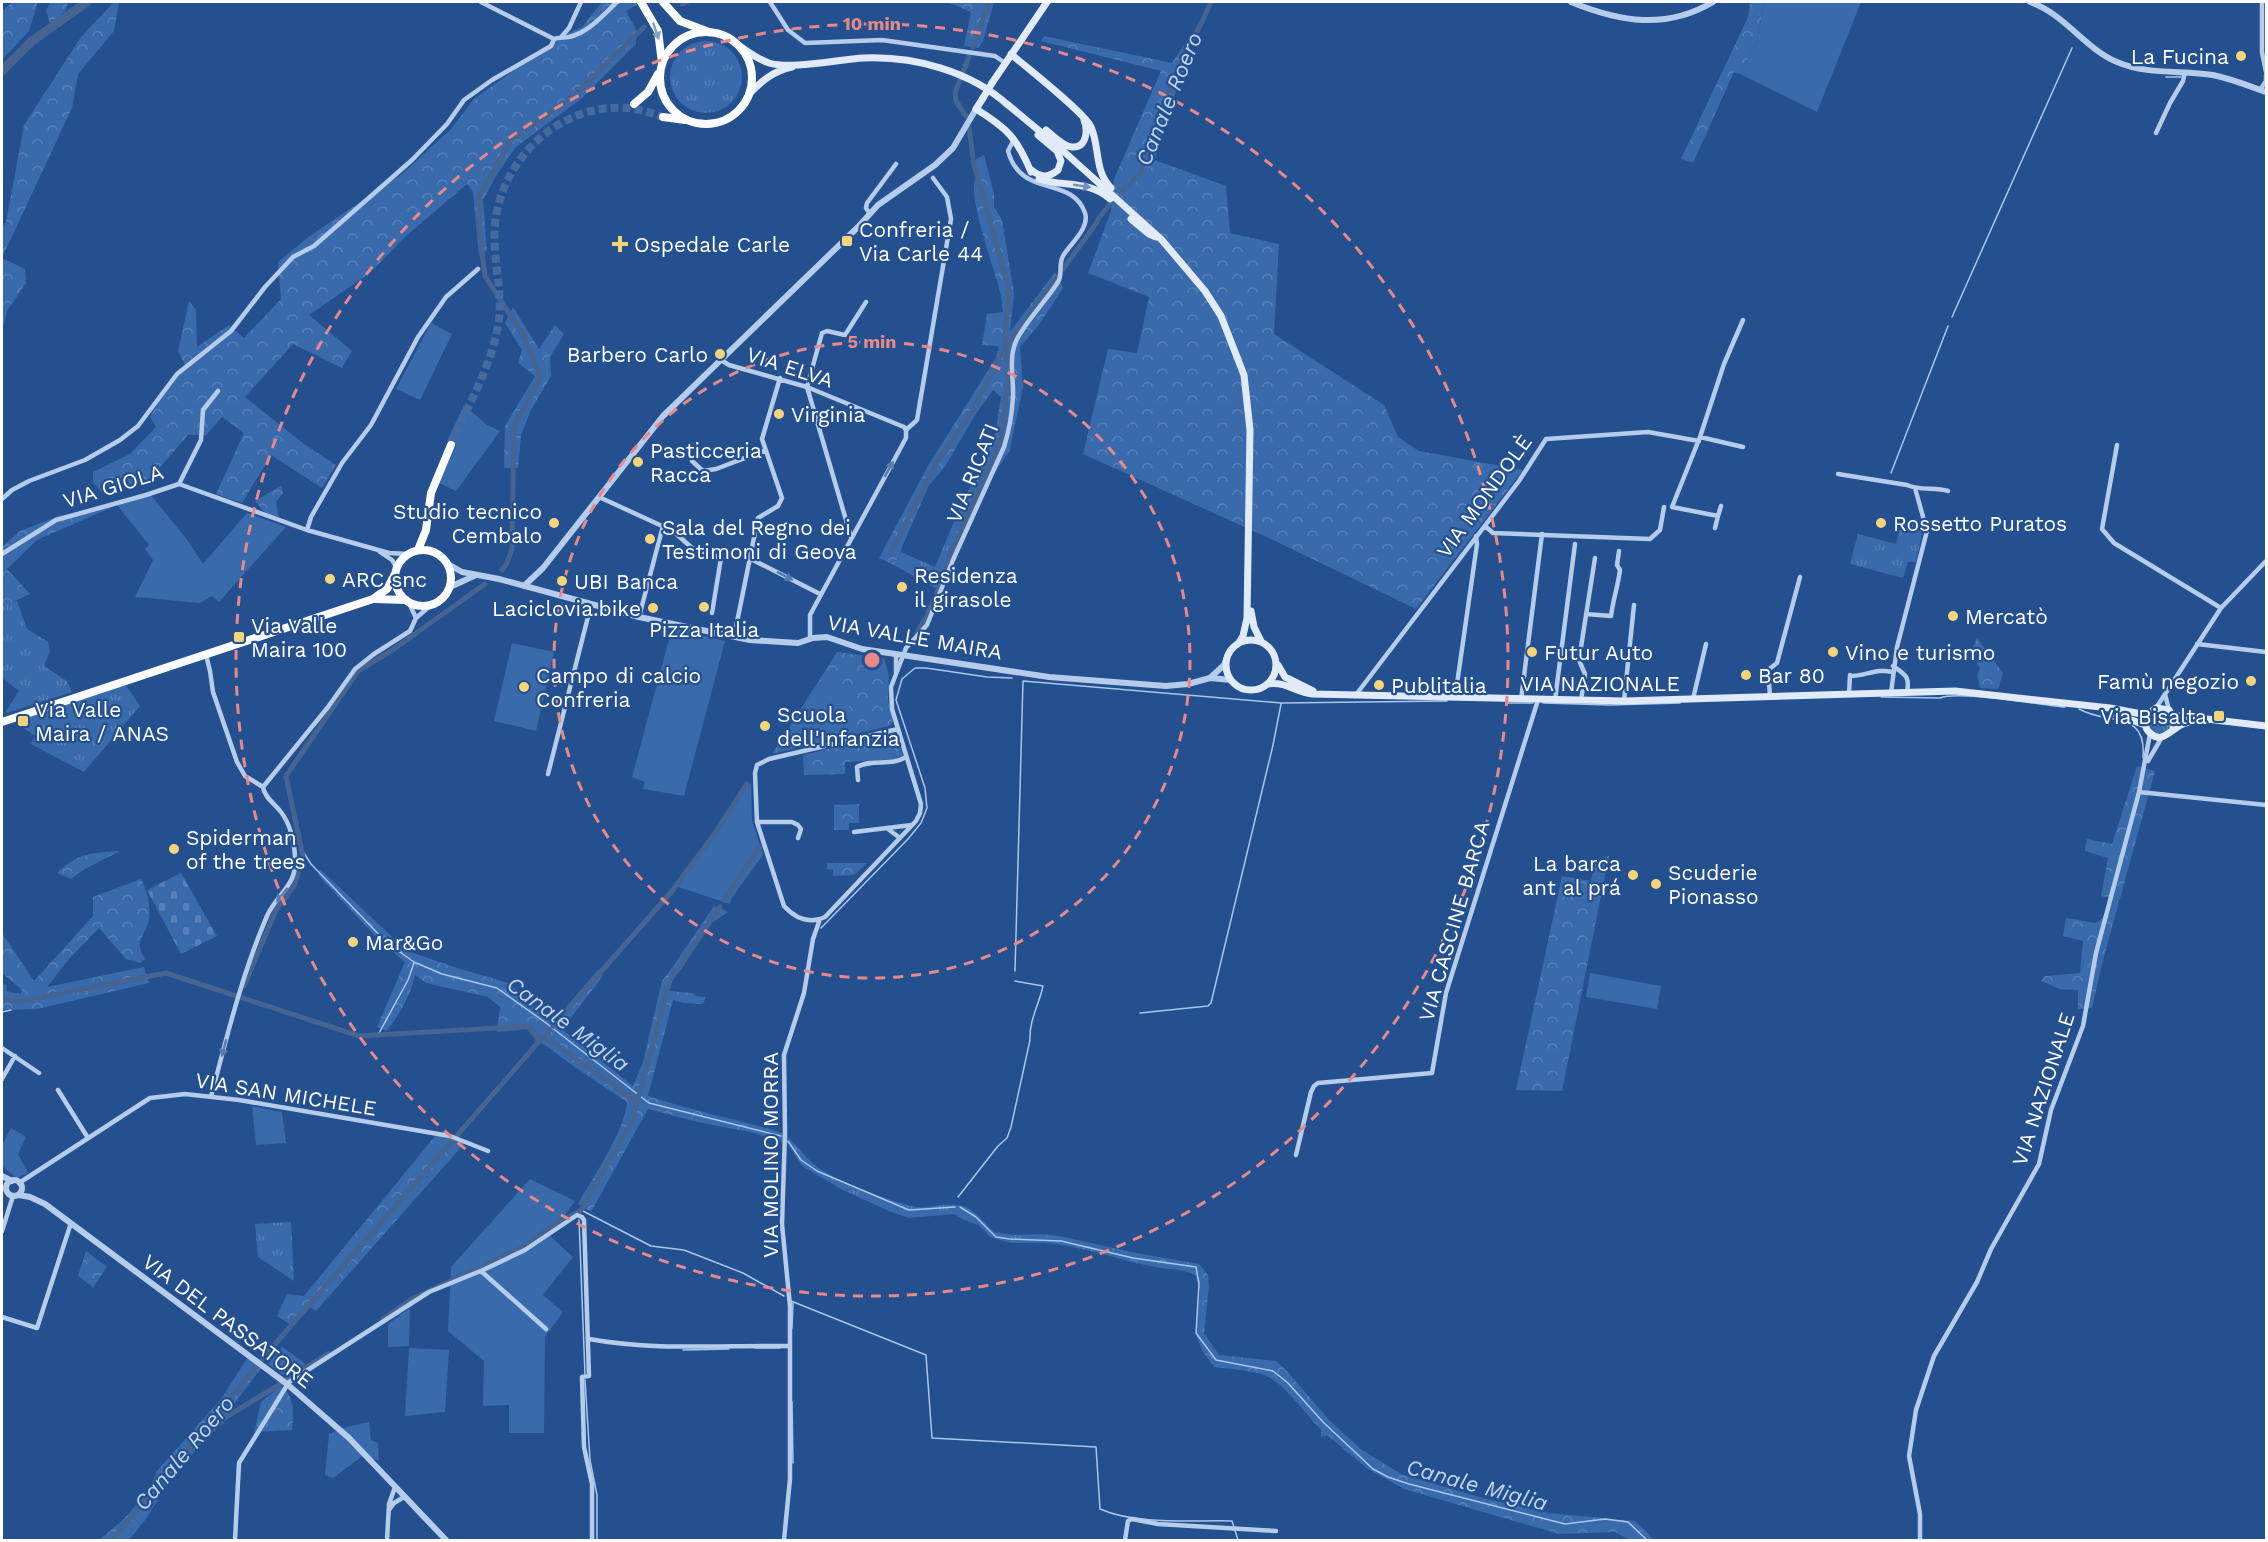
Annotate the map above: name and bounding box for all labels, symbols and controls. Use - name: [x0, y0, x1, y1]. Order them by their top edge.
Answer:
- text: 10 min: [843, 13, 901, 34]
- one-way arrow: [652, 22, 662, 40]
- water label: Canale Roero: [1131, 29, 1207, 169]
- place label: La Fucina: [2131, 44, 2229, 69]
- marker: La Fucina: [2234, 49, 2248, 63]
- one-way arrow: [1073, 181, 1092, 190]
- place label: Confreria / Via Carle 44: [859, 217, 983, 266]
- place label: Ospedale Carle: [634, 232, 790, 257]
- marker: Confreria / Via Carle 44: [840, 234, 854, 248]
- marker: Ospedale Carle: [611, 235, 629, 253]
- text: 5 min: [848, 331, 896, 352]
- street label: VIA ELVA: [743, 341, 837, 393]
- place label: Barbero Carlo: [567, 342, 708, 367]
- marker: Barbero Carlo: [713, 347, 727, 361]
- place label: Virginia: [791, 402, 866, 427]
- marker: Virginia: [772, 407, 786, 421]
- street label: VIA RICATI: [941, 419, 1003, 527]
- street label: VIA MONDOLÈ: [1431, 430, 1537, 562]
- place label: Pasticceria Racca: [650, 438, 762, 487]
- marker: Pasticceria Racca: [631, 455, 645, 469]
- street label: VIA GIOLA: [60, 459, 166, 513]
- one-way arrow: [884, 461, 894, 478]
- place label: Studio tecnico Cembalo: [393, 499, 542, 548]
- place label: Rossetto Puratos: [1893, 511, 2067, 536]
- place label: Sala del Regno dei Testimoni di Geova: [662, 515, 857, 564]
- marker: Studio tecnico Cembalo: [547, 516, 561, 530]
- marker: Rossetto Puratos: [1874, 516, 1888, 530]
- marker: Sala del Regno dei Testimoni di Geova: [643, 532, 657, 546]
- place label: Residenza il girasole: [914, 563, 1018, 612]
- place label: ARC snc: [342, 567, 427, 592]
- place label: UBI Banca: [574, 569, 678, 594]
- one-way arrow: [776, 571, 793, 581]
- marker: ARC snc: [323, 572, 337, 586]
- marker: UBI Banca: [555, 574, 569, 588]
- marker: Residenza il girasole: [895, 580, 909, 594]
- place label: Laciclovia.bike: [492, 596, 641, 621]
- marker: Pizza Italia: [697, 600, 711, 614]
- marker: Laciclovia.bike: [646, 601, 660, 615]
- place label: Mercatò: [1965, 604, 2048, 629]
- street label: VIA VALLE MAIRA: [826, 609, 1004, 665]
- marker: Mercatò: [1946, 609, 1960, 623]
- place label: Via Valle Maira 100: [251, 613, 347, 662]
- place label: Pizza Italia: [649, 617, 759, 642]
- marker: Via Valle Maira 100: [232, 630, 246, 644]
- place label: Futur Auto: [1544, 640, 1653, 665]
- place label: Vino e turismo: [1845, 640, 1995, 665]
- marker: Futur Auto: [1525, 645, 1539, 659]
- marker: Vino e turismo: [1826, 645, 1840, 659]
- centre of rings: [862, 650, 882, 670]
- place label: Campo di calcio Confreria: [536, 663, 701, 712]
- place label: Bar 80: [1758, 663, 1825, 688]
- marker: Bar 80: [1739, 668, 1753, 682]
- place label: Famù negozio: [2097, 669, 2239, 694]
- street label: VIA NAZIONALE: [1520, 671, 1680, 696]
- place label: Publitalia: [1391, 673, 1487, 698]
- marker: Famù negozio: [2244, 674, 2258, 688]
- marker: Publitalia: [1372, 678, 1386, 692]
- marker: Campo di calcio Confreria: [517, 680, 531, 694]
- place label: Via Valle Maira / ANAS: [35, 697, 169, 746]
- place label: Scuola dell'Infanzia: [777, 702, 900, 751]
- place label: Via Bisalta: [2100, 704, 2207, 729]
- marker: Via Bisalta: [2212, 709, 2226, 723]
- marker: Via Valle Maira / ANAS: [16, 714, 30, 728]
- marker: Scuola dell'Infanzia: [758, 719, 772, 733]
- street label: VIA CASCINE BARCA: [1413, 818, 1495, 1024]
- place label: Spiderman of the trees: [186, 825, 306, 874]
- marker: Spiderman of the trees: [167, 842, 181, 856]
- place label: La barca ant al prá: [1522, 851, 1621, 900]
- place label: Scuderie Pionasso: [1668, 860, 1759, 909]
- marker: La barca ant al prá: [1626, 868, 1640, 882]
- marker: Scuderie Pionasso: [1649, 877, 1663, 891]
- one-way arrow: [275, 887, 288, 903]
- place label: Mar&Go: [365, 930, 443, 955]
- marker: Mar&Go: [346, 935, 360, 949]
- water label: Canale Miglia: [502, 971, 634, 1077]
- street label: VIA NAZIONALE: [2006, 1009, 2080, 1169]
- one-way arrow: [219, 1039, 228, 1057]
- street label: VIA MOLINO MORRA: [758, 1052, 783, 1258]
- street label: VIA SAN MICHELE: [194, 1067, 378, 1121]
- street label: VIA DEL PASSATORE: [138, 1249, 318, 1393]
- water label: Canale Roero: [129, 1391, 239, 1515]
- water label: Canale Miglia: [1404, 1454, 1550, 1516]

